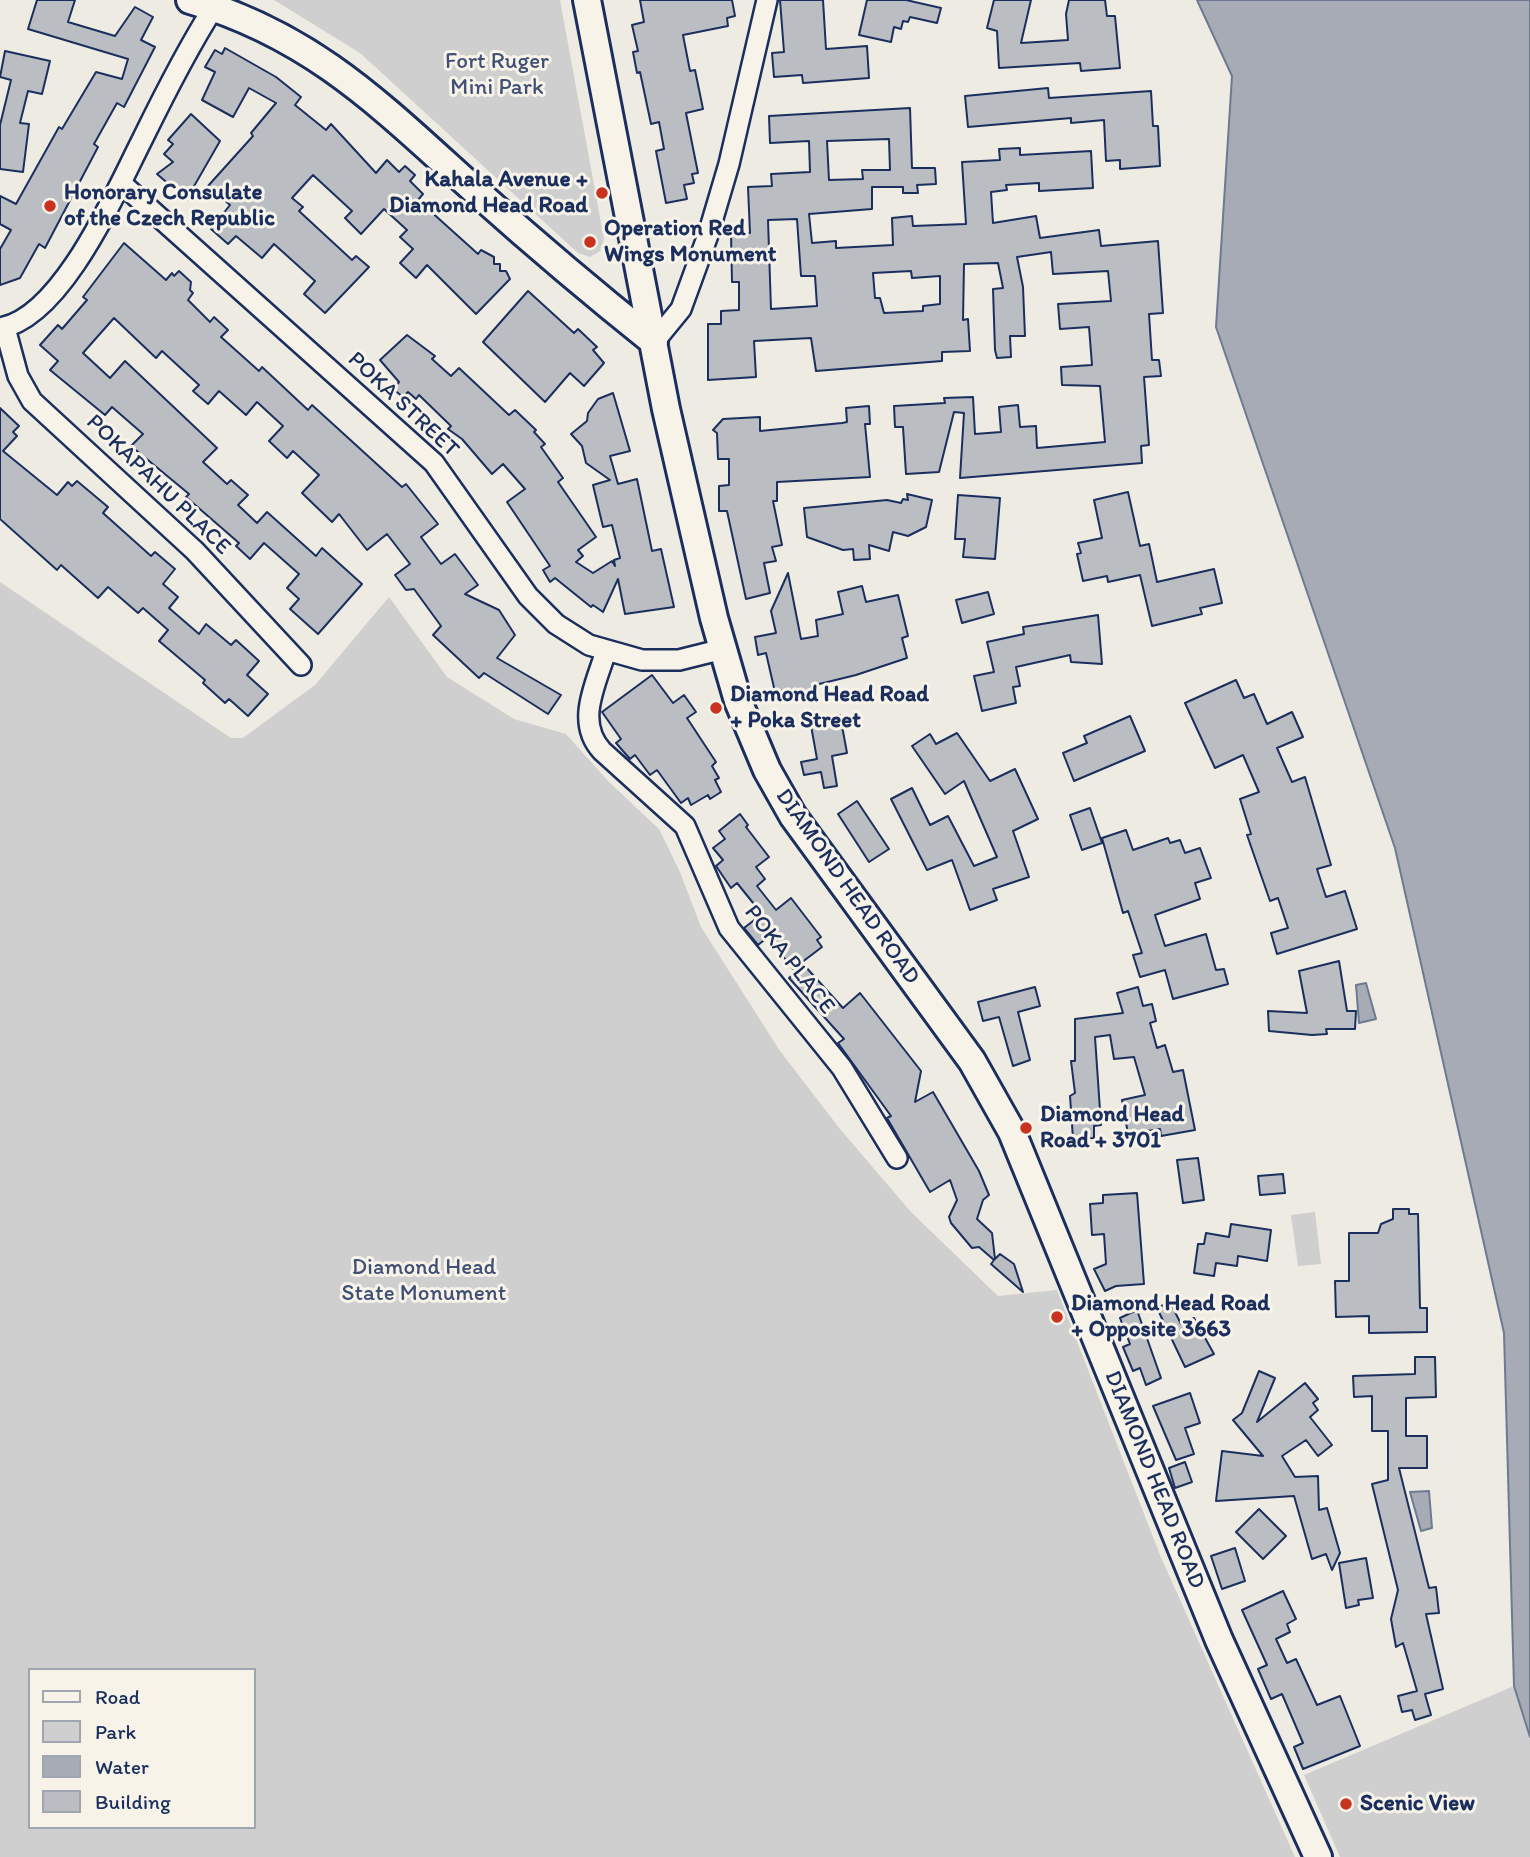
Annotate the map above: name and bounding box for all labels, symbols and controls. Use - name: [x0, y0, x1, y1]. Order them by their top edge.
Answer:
- park label: Fort Ruger Mini Park: [445, 48, 549, 102]
- place label: Kahala Avenue + Diamond Head Road: [389, 166, 588, 220]
- place label: Honorary Consulate of the Czech Republic: [64, 179, 275, 233]
- marker: Kahala Avenue + Diamond Head Road: [594, 185, 610, 201]
- marker: Honorary Consulate of the Czech Republic: [42, 198, 58, 214]
- place label: Operation Red Wings Monument: [604, 215, 776, 269]
- marker: Operation Red Wings Monument: [582, 234, 598, 250]
- street label: POKA STREET: [341, 346, 465, 464]
- street label: POKAPAHU PLACE: [80, 409, 236, 561]
- place label: Diamond Head Road + Poka Street: [730, 681, 929, 735]
- marker: Diamond Head Road + Poka Street: [708, 700, 724, 716]
- street label: DIAMOND HEAD ROAD: [769, 784, 925, 990]
- street label: POKA PLACE: [738, 900, 840, 1020]
- place label: Diamond Head Road + 3701: [1040, 1101, 1184, 1155]
- marker: Diamond Head Road + 3701: [1018, 1120, 1034, 1136]
- park label: Diamond Head State Monument: [342, 1254, 506, 1308]
- place label: Diamond Head Road + Opposite 3663: [1071, 1290, 1270, 1344]
- marker: Diamond Head Road + Opposite 3663: [1049, 1309, 1065, 1325]
- street label: DIAMOND HEAD ROAD: [1098, 1367, 1210, 1593]
- legend: [28, 1668, 256, 1829]
- text: Road: [95, 1684, 140, 1709]
- text: Park: [95, 1719, 136, 1744]
- text: Water: [95, 1754, 149, 1779]
- text: Building: [95, 1789, 171, 1814]
- place label: Scenic View: [1360, 1790, 1475, 1818]
- marker: Scenic View: [1338, 1796, 1354, 1812]

